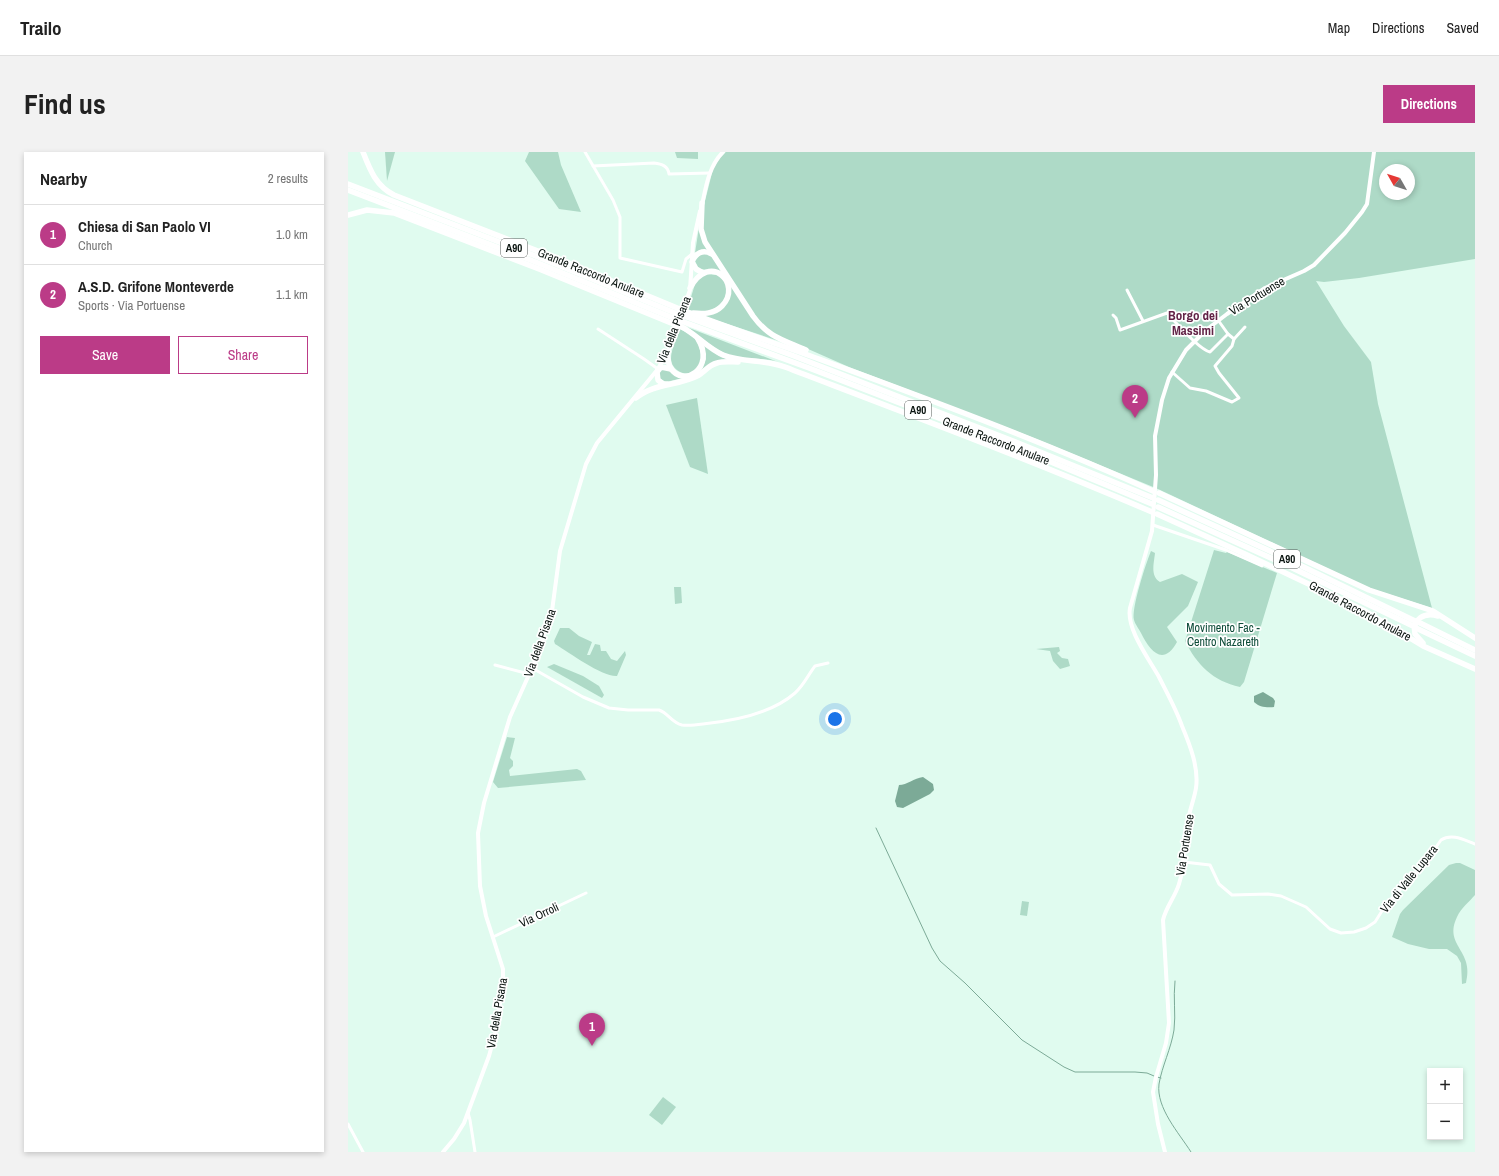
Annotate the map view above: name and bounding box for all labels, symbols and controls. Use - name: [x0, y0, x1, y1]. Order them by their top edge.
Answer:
- text: Trailo: [20, 15, 62, 41]
- text: Map: [1328, 19, 1350, 37]
- text: Directions: [1372, 19, 1424, 37]
- text: Saved: [1446, 19, 1479, 37]
- text: Find us: [24, 85, 106, 123]
- button: Directions: [1383, 85, 1475, 123]
- north arrow: [1379, 164, 1415, 200]
- text: Nearby: [40, 167, 87, 190]
- text: 2 results: [268, 170, 308, 187]
- text: Chiesa di San Paolo VI: [78, 216, 211, 237]
- text: 1: [50, 226, 56, 243]
- text: 1.0 km: [276, 226, 308, 243]
- text: Church: [78, 237, 112, 254]
- road number: A90: [501, 239, 527, 257]
- street label: Grande Raccordo Anulare: [535, 244, 647, 302]
- street label: Via Portuense: [1226, 273, 1288, 319]
- text: A.S.D. Grifone Monteverde: [78, 276, 234, 297]
- text: 2: [50, 286, 56, 303]
- text: 1.1 km: [276, 286, 308, 303]
- street label: Via della Pisana: [653, 293, 695, 366]
- text: Sports · Via Portuense: [78, 297, 185, 314]
- district label: Borgo dei Massimi: [1168, 307, 1218, 339]
- button: Save: [40, 336, 170, 374]
- button: Share: [178, 336, 308, 374]
- pin: 2: [1122, 385, 1148, 418]
- road number: A90: [905, 401, 931, 419]
- street label: Grande Raccordo Anulare: [940, 413, 1052, 469]
- road number: A90: [1274, 550, 1300, 568]
- street label: Grande Raccordo Anulare: [1306, 577, 1414, 645]
- street label: Via della Pisana: [520, 606, 560, 679]
- park label: Movimento Fac - Centro Nazareth: [1186, 620, 1260, 650]
- your location: [825, 709, 845, 729]
- street label: Via Portuense: [1172, 813, 1198, 877]
- street label: Via di Valle Lupara: [1377, 841, 1442, 916]
- street label: Via Orroli: [517, 899, 561, 931]
- street label: Via della Pisana: [483, 976, 511, 1050]
- pin: 1: [579, 1013, 605, 1046]
- map controls: [1427, 1068, 1463, 1140]
- button: +: [1427, 1068, 1463, 1104]
- button: −: [1427, 1104, 1463, 1140]

